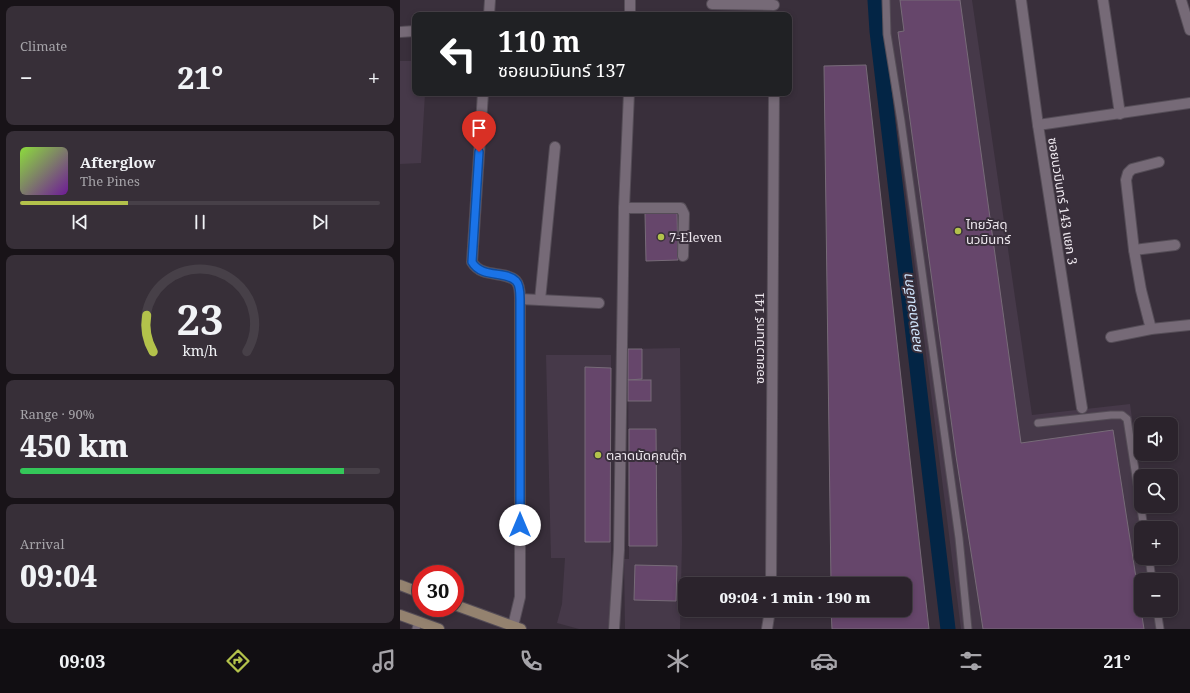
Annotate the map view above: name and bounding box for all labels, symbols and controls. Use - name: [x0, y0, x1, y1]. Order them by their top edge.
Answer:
- text: 110 m: [498, 22, 580, 60]
- icon: left: [432, 28, 484, 80]
- text: Climate: [20, 37, 67, 55]
- text: 21°: [177, 57, 223, 98]
- text: ซอยนวมินทร์ 137: [498, 58, 626, 82]
- text: −: [20, 62, 33, 92]
- text: +: [368, 62, 380, 92]
- pin: [462, 111, 496, 152]
- icon: arrive: [468, 117, 490, 139]
- street label: ซอยนวมินทร์ 143 แยก 3: [1044, 136, 1082, 266]
- text: Afterglow: [80, 152, 156, 172]
- text: The Pines: [80, 172, 140, 190]
- icon: previous: [69, 211, 91, 233]
- icon: pause: [189, 211, 211, 233]
- icon: next: [309, 211, 331, 233]
- place label: ไทยวัสดุ นวมินทร์: [965, 215, 1011, 248]
- marker: ไทยวัสดุ นวมินทร์: [953, 226, 963, 236]
- place label: 7-Eleven: [669, 228, 723, 246]
- marker: 7-Eleven: [656, 232, 666, 242]
- water label: คลองดอนอีกา: [897, 272, 926, 355]
- text: 23: [176, 291, 224, 347]
- street label: ซอยนวมินทร์ 141: [750, 292, 768, 384]
- text: km/h: [182, 341, 218, 360]
- text: Range · 90%: [20, 405, 94, 423]
- map controls: [1134, 417, 1178, 617]
- button: sound: [1134, 417, 1178, 461]
- text: 450 km: [20, 425, 129, 466]
- place label: ตลาดนัดคุณตุ๊ก: [606, 446, 687, 464]
- marker: ตลาดนัดคุณตุ๊ก: [593, 450, 603, 460]
- button: search: [1134, 469, 1178, 513]
- position arrow: [499, 504, 541, 546]
- button: +: [1134, 521, 1178, 565]
- text: Arrival: [20, 535, 64, 553]
- text: 09:04: [20, 555, 97, 596]
- speed limit sign: 30: [412, 565, 464, 617]
- button: −: [1134, 573, 1178, 617]
- text: 09:04 · 1 min · 190 m: [719, 587, 871, 607]
- icon: directions: [224, 647, 252, 675]
- icon: music: [370, 647, 398, 675]
- icon: phone: [517, 647, 545, 675]
- icon: climate: [664, 647, 692, 675]
- icon: car: [810, 647, 838, 675]
- icon: filters: [957, 647, 985, 675]
- text: 09:03: [59, 649, 105, 673]
- text: 21°: [1103, 649, 1131, 673]

